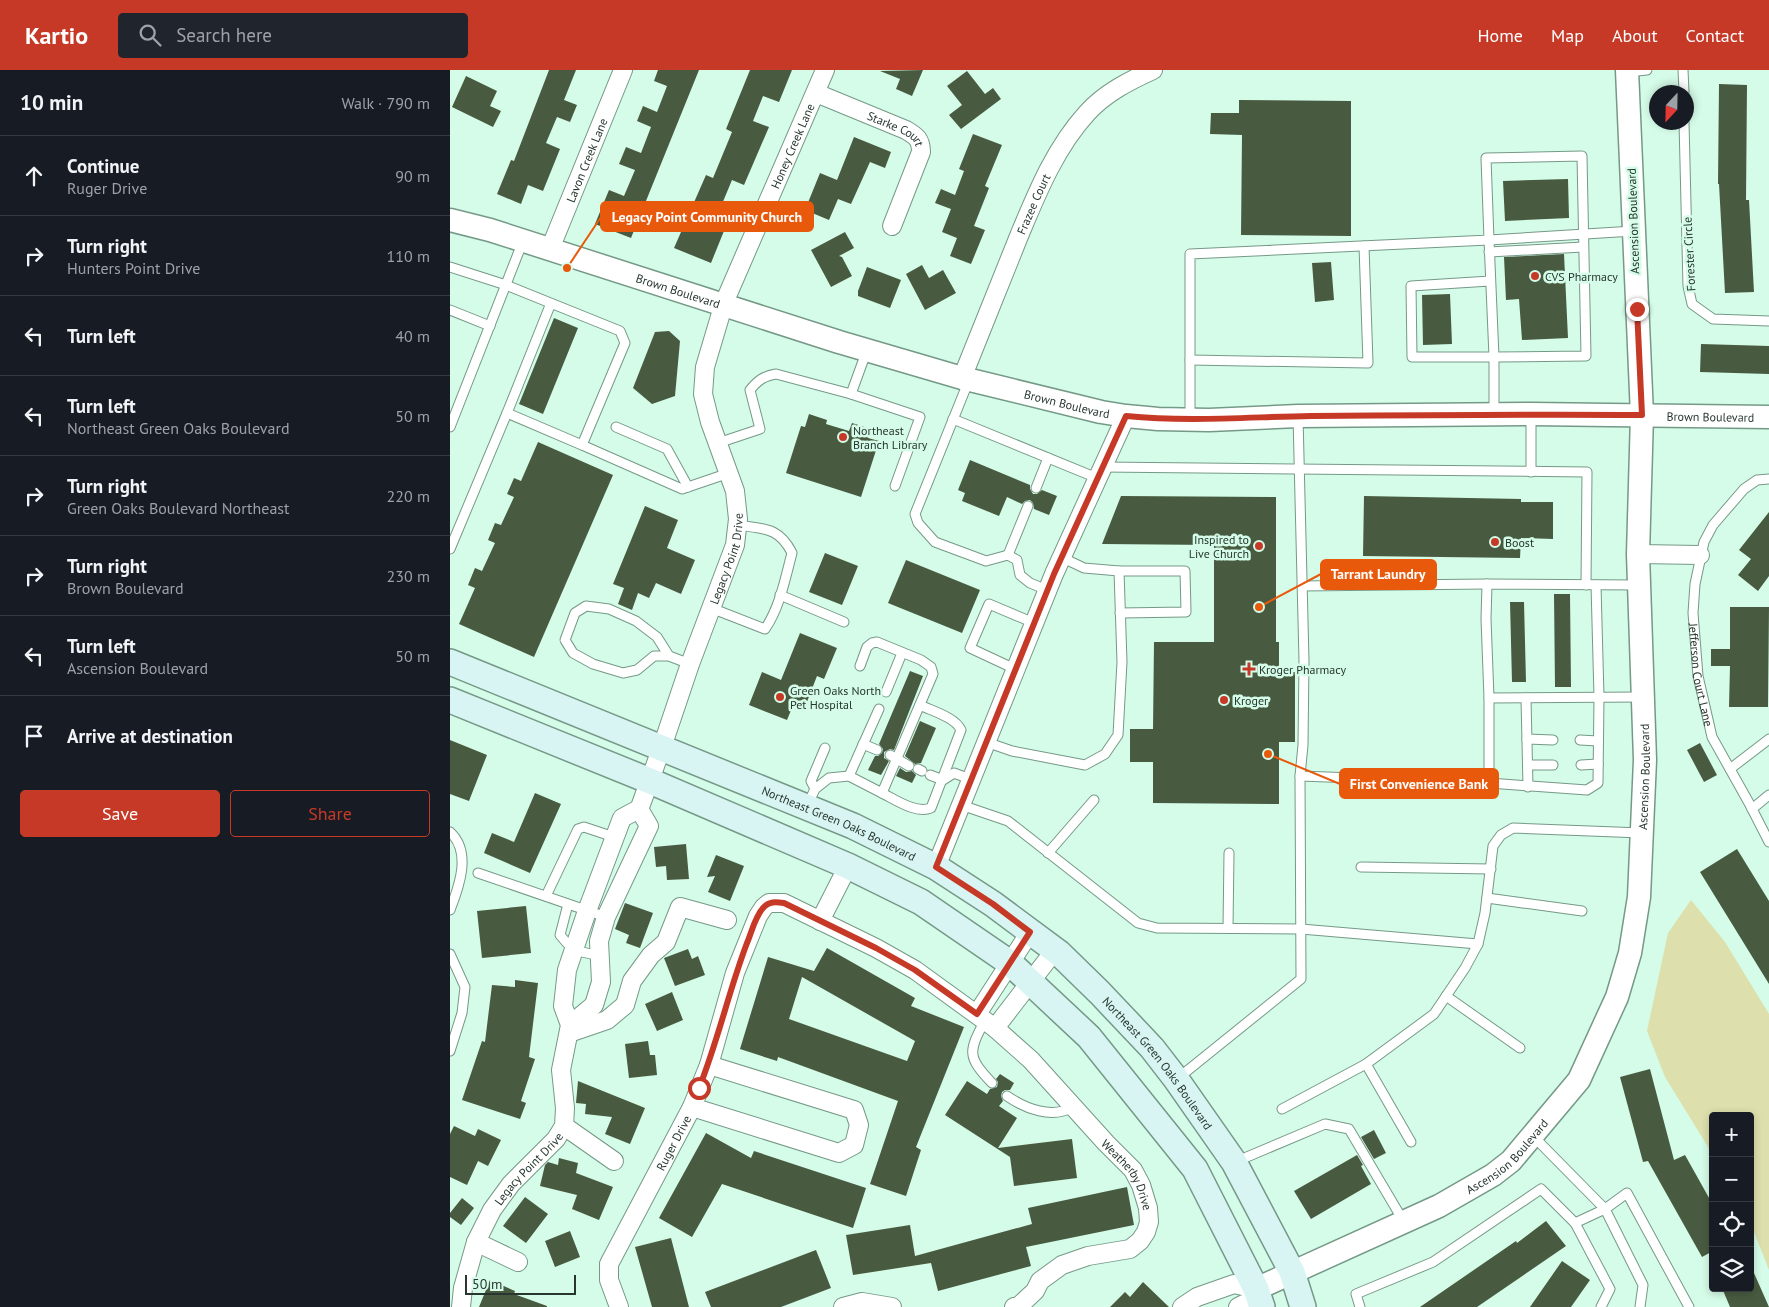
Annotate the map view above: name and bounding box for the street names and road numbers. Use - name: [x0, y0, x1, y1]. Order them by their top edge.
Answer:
- street label: Honey Creek Lane: [767, 101, 817, 191]
- street label: Starke Court: [865, 107, 928, 148]
- street label: Lavon Creek Lane: [562, 116, 610, 205]
- street label: Ascension Boulevard: [1624, 168, 1642, 274]
- street label: Frazee Court: [1013, 171, 1053, 236]
- street label: Forester Circle: [1680, 216, 1698, 292]
- street label: Brown Boulevard: [634, 270, 722, 311]
- street label: Brown Boulevard: [1023, 386, 1111, 421]
- street label: Brown Boulevard: [1666, 408, 1754, 424]
- street label: Legacy Point Drive: [706, 513, 745, 606]
- street label: Jefferson Court Lane: [1686, 622, 1717, 728]
- street label: Ascension Boulevard: [1634, 724, 1653, 830]
- street label: Northeast Green Oaks Boulevard: [760, 782, 919, 864]
- street label: Northeast Green Oaks Boulevard: [1100, 993, 1216, 1132]
- street label: Ruger Drive: [652, 1113, 694, 1173]
- street label: Ascension Boulevard: [1463, 1116, 1551, 1197]
- street label: Legacy Point Drive: [491, 1129, 566, 1208]
- street label: Weatherby Drive: [1099, 1136, 1156, 1212]

